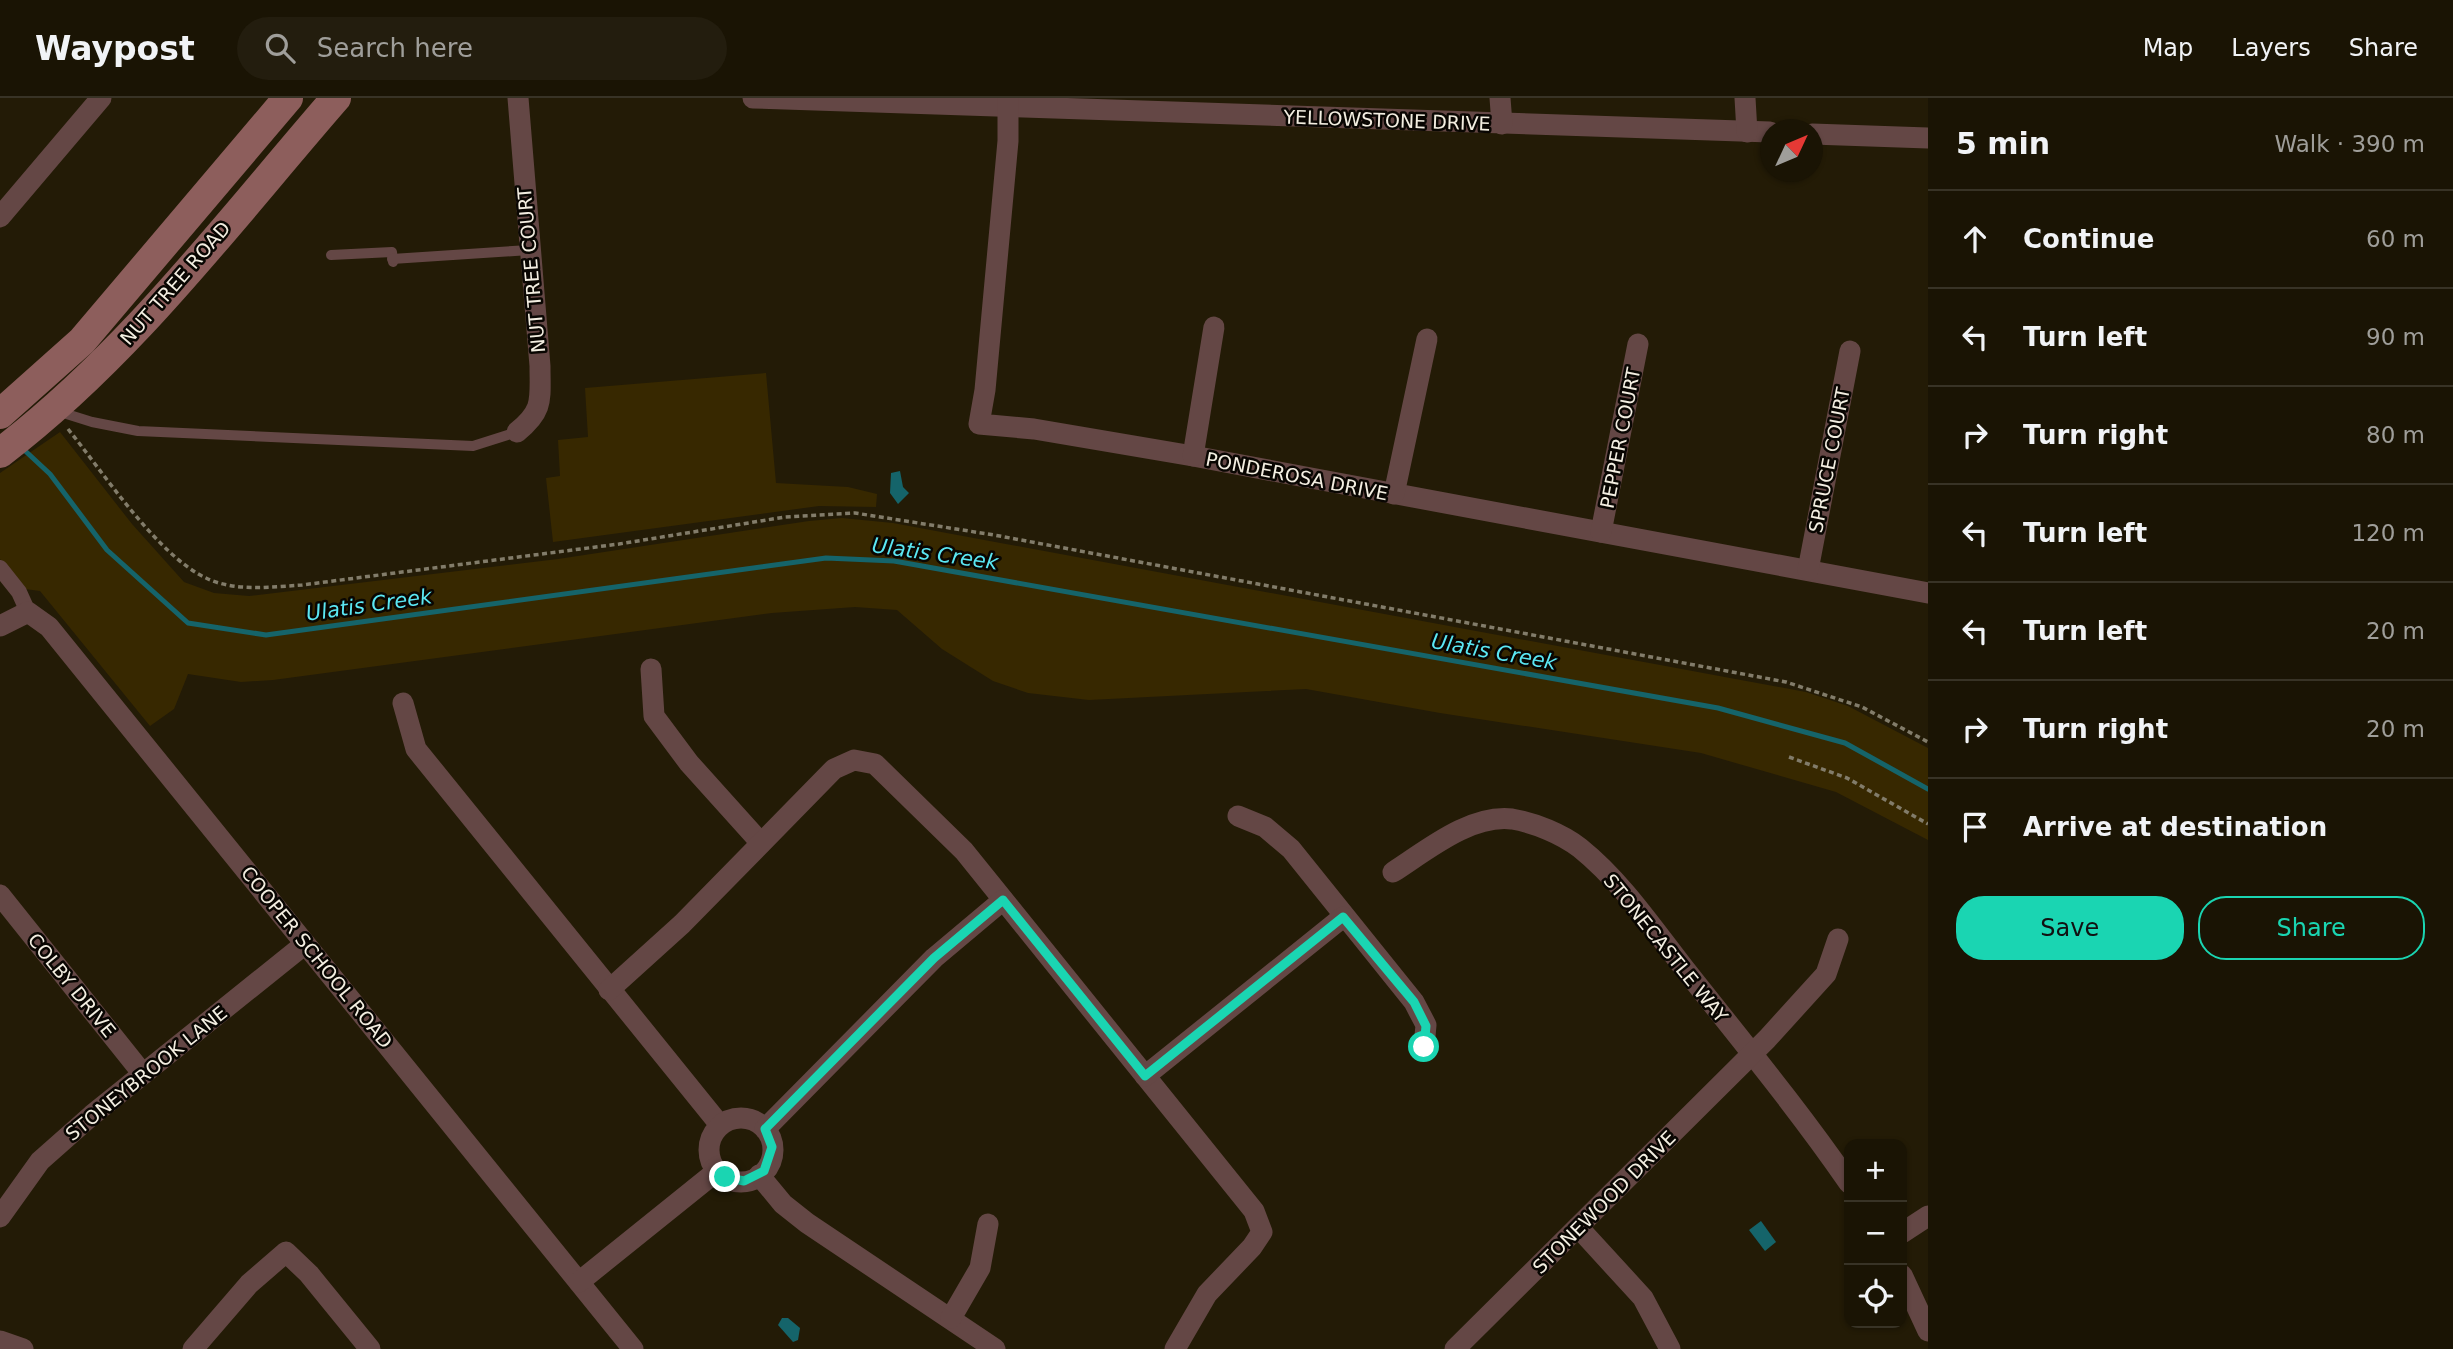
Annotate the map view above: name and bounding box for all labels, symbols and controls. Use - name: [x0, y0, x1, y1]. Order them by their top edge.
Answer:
- search box: [237, 17, 727, 80]
- text: Waypost: [35, 29, 195, 68]
- icon: search: [261, 29, 299, 67]
- text: Search here: [317, 33, 473, 63]
- text: Map: [2143, 34, 2193, 62]
- text: Layers: [2231, 34, 2311, 62]
- text: Share: [2349, 34, 2418, 62]
- street label: YELLOWSTONE DRIVE: [1282, 105, 1491, 135]
- north arrow: [1760, 119, 1823, 182]
- text: 5 min: [1956, 126, 2050, 161]
- text: Walk · 390 m: [2274, 131, 2425, 157]
- street label: NUT TREE COURT: [513, 186, 549, 354]
- street label: NUT TREE ROAD: [115, 217, 235, 349]
- icon: ahead: [1956, 220, 1994, 258]
- text: Continue: [2023, 224, 2154, 254]
- text: 60 m: [2366, 226, 2425, 252]
- icon: left: [1956, 318, 1994, 356]
- text: Turn left: [2023, 322, 2147, 352]
- text: 90 m: [2366, 324, 2425, 350]
- street label: PEPPER COURT: [1596, 365, 1645, 510]
- street label: SPRUCE COURT: [1804, 385, 1854, 534]
- icon: right: [1956, 416, 1994, 454]
- text: Turn right: [2023, 420, 2168, 450]
- text: 80 m: [2366, 422, 2425, 448]
- street label: PONDEROSA DRIVE: [1204, 448, 1390, 504]
- icon: left: [1956, 514, 1994, 552]
- text: Turn left: [2023, 518, 2147, 548]
- text: 120 m: [2351, 520, 2425, 546]
- water label: Ulatis Creek: [870, 533, 1000, 575]
- water label: Ulatis Creek: [304, 584, 434, 626]
- icon: left: [1956, 612, 1994, 650]
- text: Turn left: [2023, 616, 2147, 646]
- text: 20 m: [2366, 618, 2425, 644]
- water label: Ulatis Creek: [1429, 629, 1559, 675]
- icon: right: [1956, 710, 1994, 748]
- text: Turn right: [2023, 714, 2168, 744]
- text: 20 m: [2366, 716, 2425, 742]
- icon: arrive: [1956, 808, 1994, 846]
- text: Arrive at destination: [2023, 812, 2327, 842]
- street label: COOPER SCHOOL ROAD: [237, 862, 397, 1052]
- street label: STONECASTLE WAY: [1599, 869, 1733, 1027]
- button: Save: [1956, 896, 2184, 960]
- button: Share: [2198, 896, 2425, 960]
- street label: COLBY DRIVE: [24, 929, 120, 1041]
- street label: STONEYBROOK LANE: [61, 1001, 231, 1145]
- route start: [1408, 1031, 1439, 1062]
- street label: STONEWOOD DRIVE: [1528, 1126, 1680, 1278]
- map controls: [1844, 1139, 1907, 1328]
- button: +: [1844, 1139, 1907, 1202]
- route end: [709, 1161, 740, 1192]
- button: −: [1844, 1202, 1907, 1265]
- button: locate: [1844, 1265, 1907, 1328]

